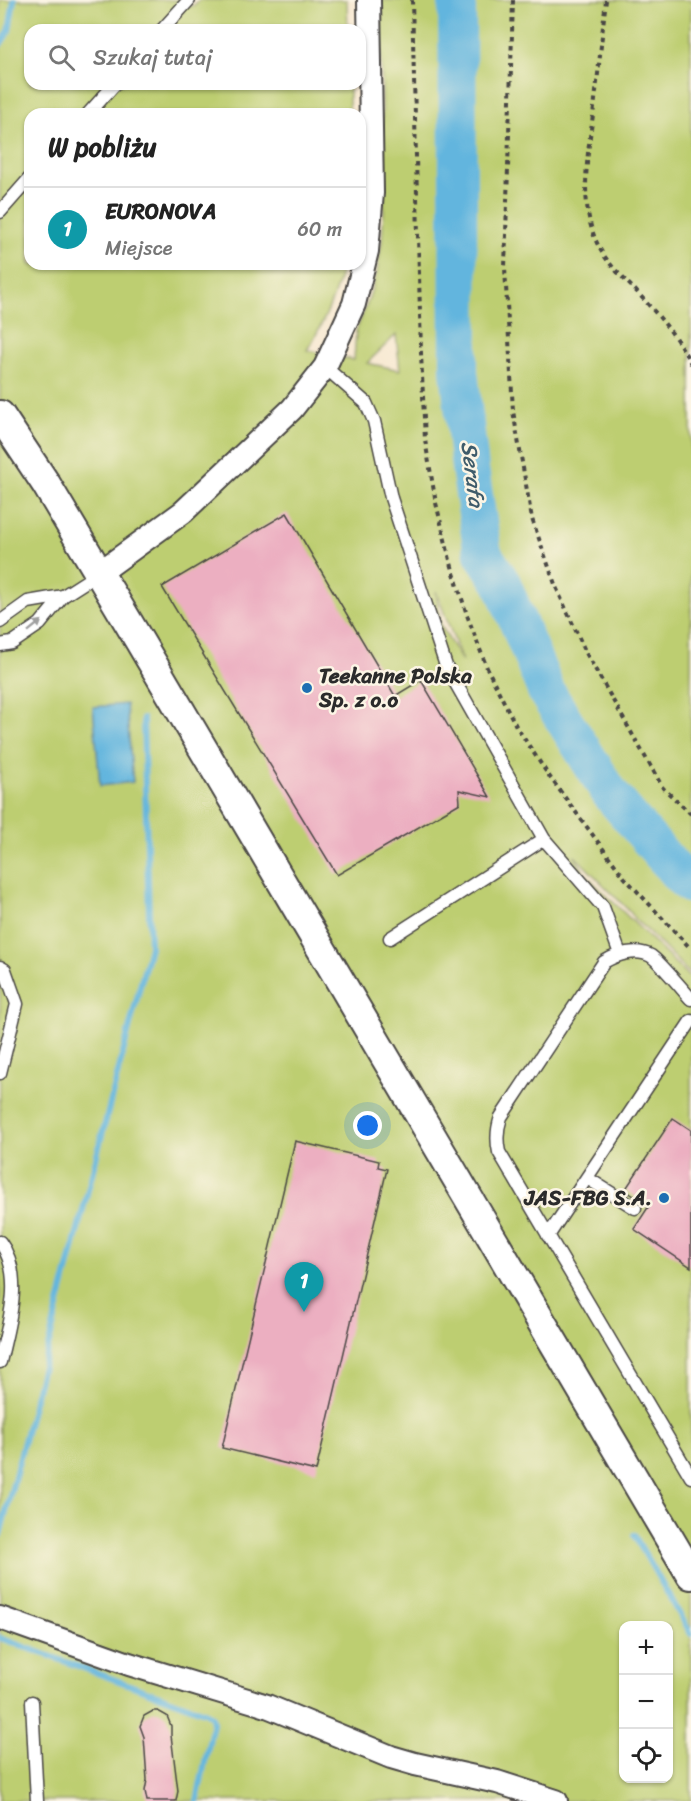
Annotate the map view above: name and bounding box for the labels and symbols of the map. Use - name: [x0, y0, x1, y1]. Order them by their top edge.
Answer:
- water label: Serafa: [450, 439, 497, 511]
- one-way arrow: [27, 620, 43, 633]
- place label: Teekanne Polska Sp. z o.o: [318, 657, 472, 719]
- marker: Teekanne Polska Sp. z o.o: [300, 681, 314, 695]
- your location: [353, 1111, 382, 1140]
- place label: JAS-FBG S.A.: [524, 1179, 652, 1217]
- marker: JAS-FBG S.A.: [657, 1191, 671, 1205]
- pin: 1: [284, 1262, 324, 1312]

